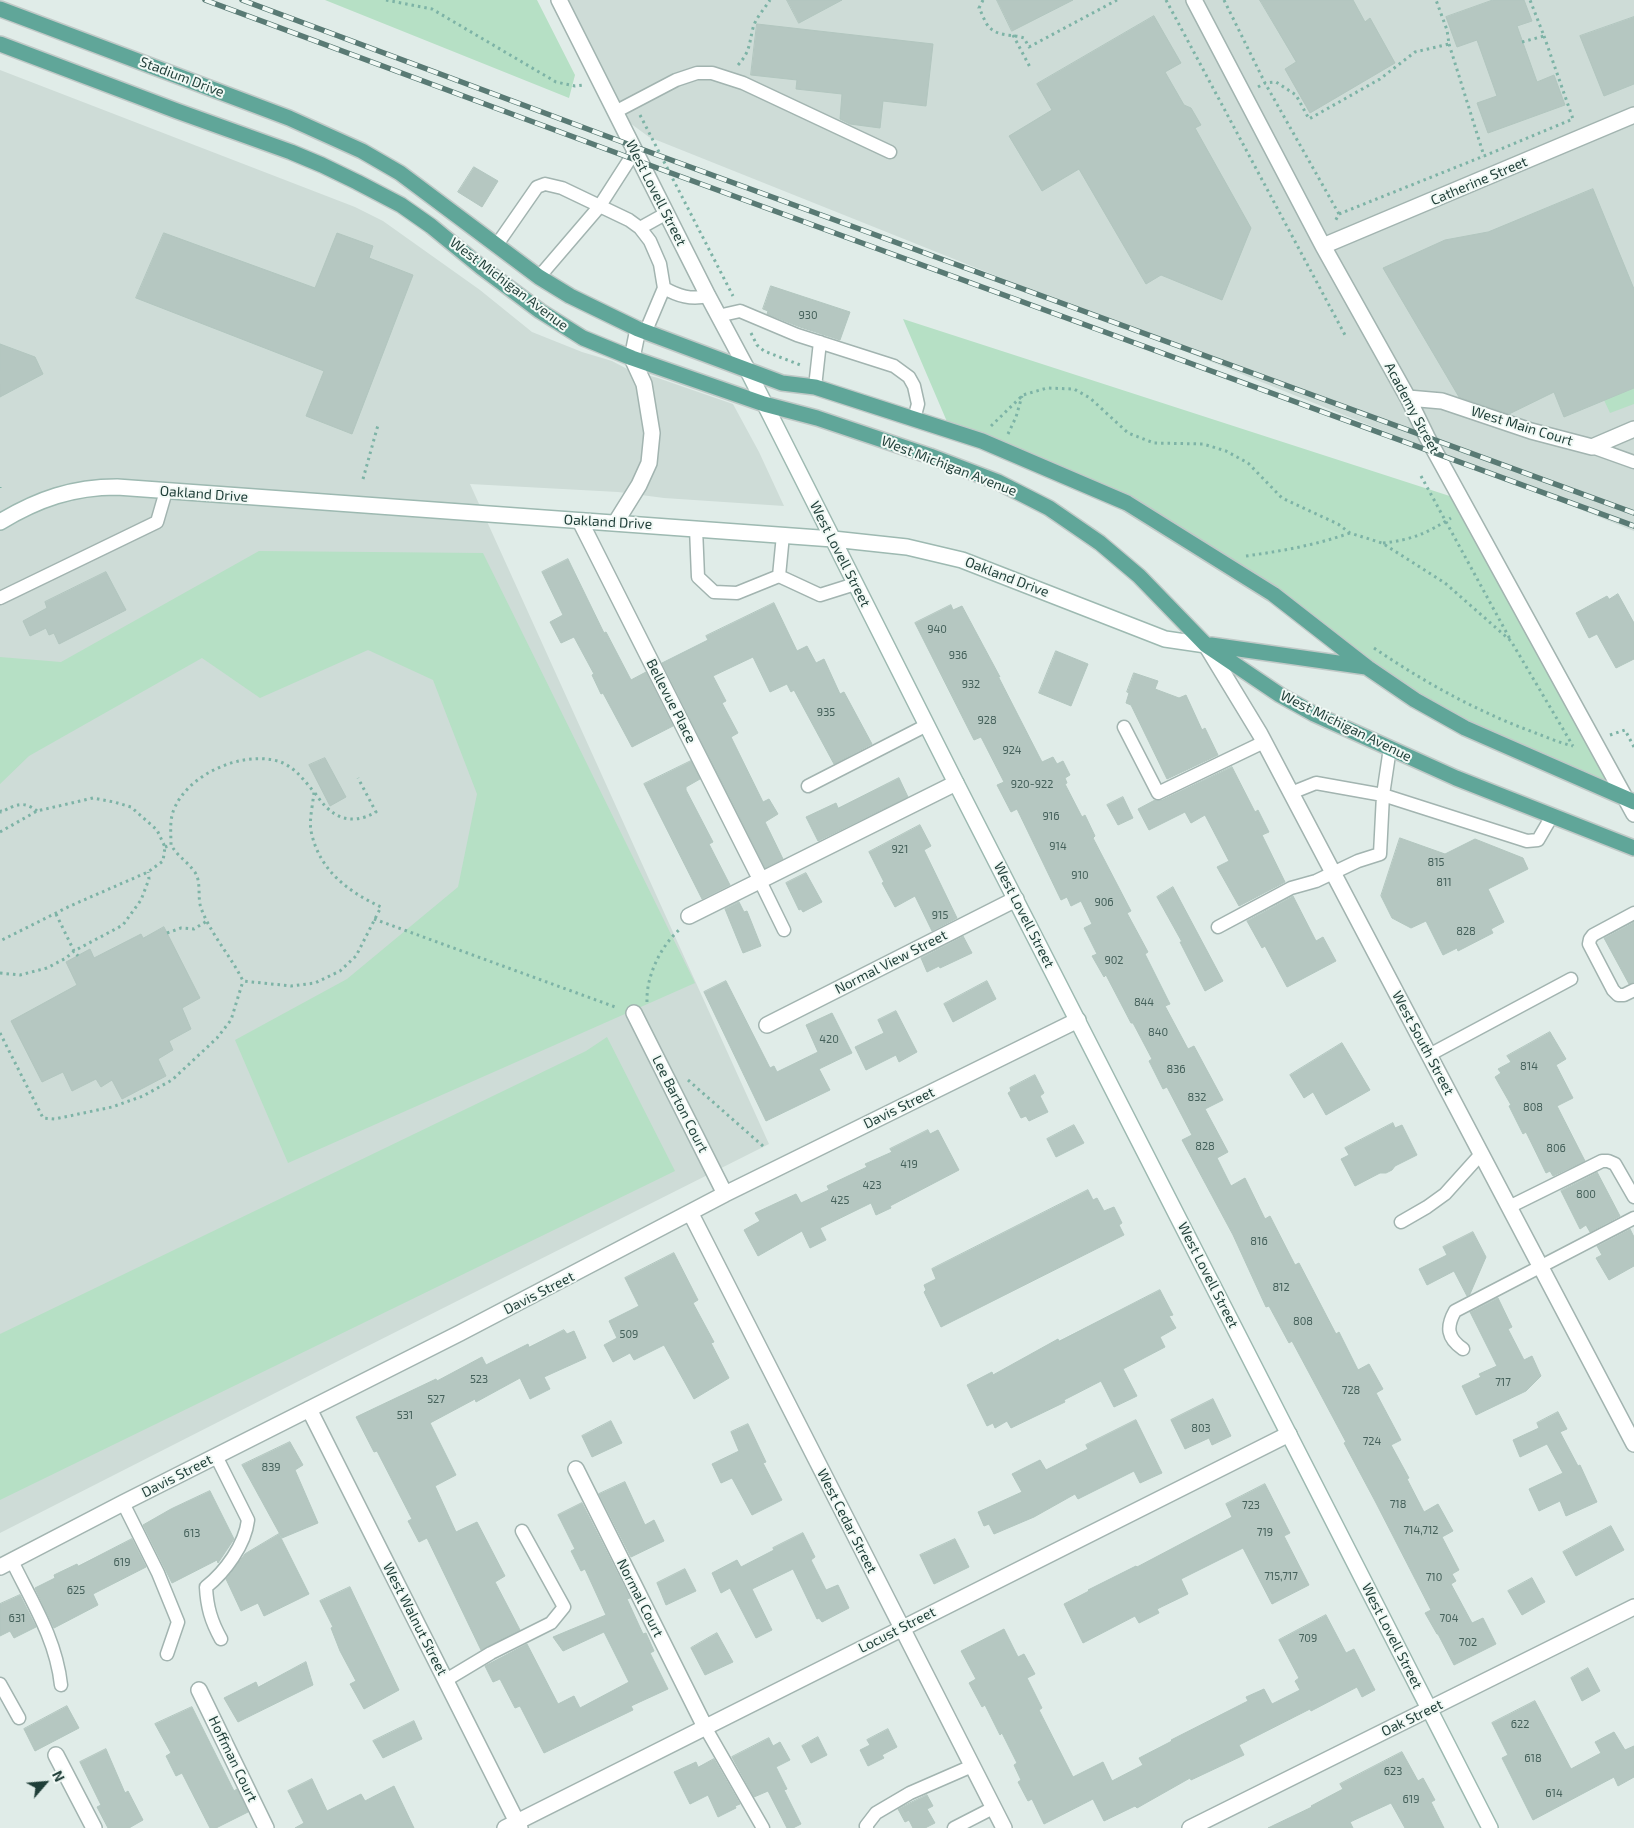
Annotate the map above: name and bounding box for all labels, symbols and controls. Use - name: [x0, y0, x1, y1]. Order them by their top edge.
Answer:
- street label: Stadium Drive: [137, 53, 227, 101]
- street label: West Lovell Street: [622, 137, 690, 249]
- street label: Catherine Street: [1428, 153, 1530, 209]
- street label: West Michigan Avenue: [446, 234, 572, 334]
- house number: 930: [798, 308, 818, 322]
- street label: Academy Street: [1381, 360, 1443, 456]
- street label: West Main Court: [1469, 403, 1575, 449]
- street label: West Michigan Avenue: [879, 432, 1019, 500]
- street label: Oakland Drive: [159, 483, 249, 505]
- street label: West Lovell Street: [806, 498, 874, 610]
- street label: Oakland Drive: [563, 511, 653, 533]
- street label: Oakland Drive: [963, 553, 1051, 601]
- house number: 940: [927, 622, 947, 636]
- house number: 936: [949, 648, 967, 662]
- street label: Bellevue Place: [643, 656, 699, 746]
- house number: 932: [962, 677, 980, 691]
- street label: West Michigan Avenue: [1278, 687, 1414, 765]
- house number: 935: [817, 705, 835, 719]
- house number: 928: [977, 713, 997, 727]
- house number: 924: [1002, 743, 1022, 757]
- house number: 920-922: [1011, 777, 1053, 791]
- house number: 916: [1043, 809, 1059, 823]
- house number: 914: [1049, 839, 1067, 853]
- house number: 921: [892, 842, 908, 856]
- house number: 815: [1428, 855, 1444, 869]
- street label: West Lovell Street: [990, 859, 1058, 971]
- house number: 910: [1071, 868, 1089, 882]
- house number: 811: [1436, 875, 1452, 889]
- house number: 906: [1094, 895, 1114, 909]
- house number: 915: [932, 908, 948, 922]
- house number: 828: [1456, 924, 1476, 938]
- street label: Normal View Street: [832, 926, 950, 998]
- house number: 902: [1104, 953, 1124, 967]
- street label: West South Street: [1388, 988, 1458, 1098]
- house number: 844: [1134, 995, 1154, 1009]
- house number: 840: [1148, 1025, 1168, 1039]
- house number: 420: [819, 1032, 839, 1046]
- street label: Lee Barton Court: [648, 1053, 712, 1155]
- house number: 814: [1520, 1059, 1538, 1073]
- house number: 836: [1166, 1062, 1186, 1076]
- street label: Davis Street: [861, 1084, 937, 1132]
- house number: 832: [1188, 1090, 1206, 1104]
- house number: 808: [1523, 1100, 1543, 1114]
- house number: 828: [1195, 1139, 1215, 1153]
- house number: 806: [1546, 1141, 1566, 1155]
- house number: 419: [900, 1157, 918, 1171]
- house number: 423: [862, 1178, 882, 1192]
- house number: 800: [1576, 1187, 1596, 1201]
- house number: 425: [831, 1193, 849, 1207]
- street label: West Lovell Street: [1174, 1219, 1242, 1331]
- house number: 816: [1250, 1234, 1268, 1248]
- street label: Davis Street: [501, 1268, 577, 1318]
- house number: 812: [1272, 1280, 1290, 1294]
- house number: 808: [1293, 1314, 1313, 1328]
- house number: 509: [620, 1327, 638, 1341]
- house number: 523: [470, 1372, 488, 1386]
- house number: 717: [1495, 1375, 1511, 1389]
- house number: 728: [1342, 1383, 1360, 1397]
- house number: 527: [427, 1392, 445, 1406]
- house number: 531: [397, 1408, 413, 1422]
- house number: 803: [1191, 1421, 1211, 1435]
- house number: 724: [1363, 1434, 1381, 1448]
- street label: Davis Street: [139, 1451, 215, 1501]
- house number: 839: [261, 1460, 281, 1474]
- street label: West Cedar Street: [813, 1466, 881, 1576]
- house number: 718: [1390, 1497, 1406, 1511]
- house number: 723: [1242, 1498, 1260, 1512]
- house number: 714,712: [1403, 1523, 1439, 1537]
- house number: 719: [1257, 1525, 1273, 1539]
- house number: 613: [184, 1526, 200, 1540]
- house number: 619: [114, 1555, 130, 1569]
- street label: Normal Court: [613, 1556, 667, 1640]
- street label: West Walnut Street: [379, 1560, 451, 1678]
- house number: 715,717: [1264, 1569, 1298, 1583]
- house number: 710: [1426, 1570, 1442, 1584]
- street label: West Lovell Street: [1358, 1580, 1426, 1692]
- house number: 625: [67, 1583, 85, 1597]
- street label: Locust Street: [856, 1603, 938, 1657]
- house number: 631: [9, 1611, 25, 1625]
- house number: 704: [1439, 1611, 1459, 1625]
- house number: 709: [1299, 1631, 1317, 1645]
- house number: 702: [1459, 1635, 1477, 1649]
- street label: Oak Street: [1379, 1696, 1445, 1740]
- street label: Hoffman Court: [205, 1713, 261, 1805]
- house number: 622: [1511, 1717, 1529, 1731]
- house number: 618: [1524, 1751, 1542, 1765]
- north arrow: [20, 1758, 70, 1808]
- house number: 623: [1384, 1764, 1402, 1778]
- text: N: [49, 1768, 69, 1784]
- house number: 614: [1545, 1786, 1563, 1800]
- house number: 619: [1403, 1792, 1419, 1806]

